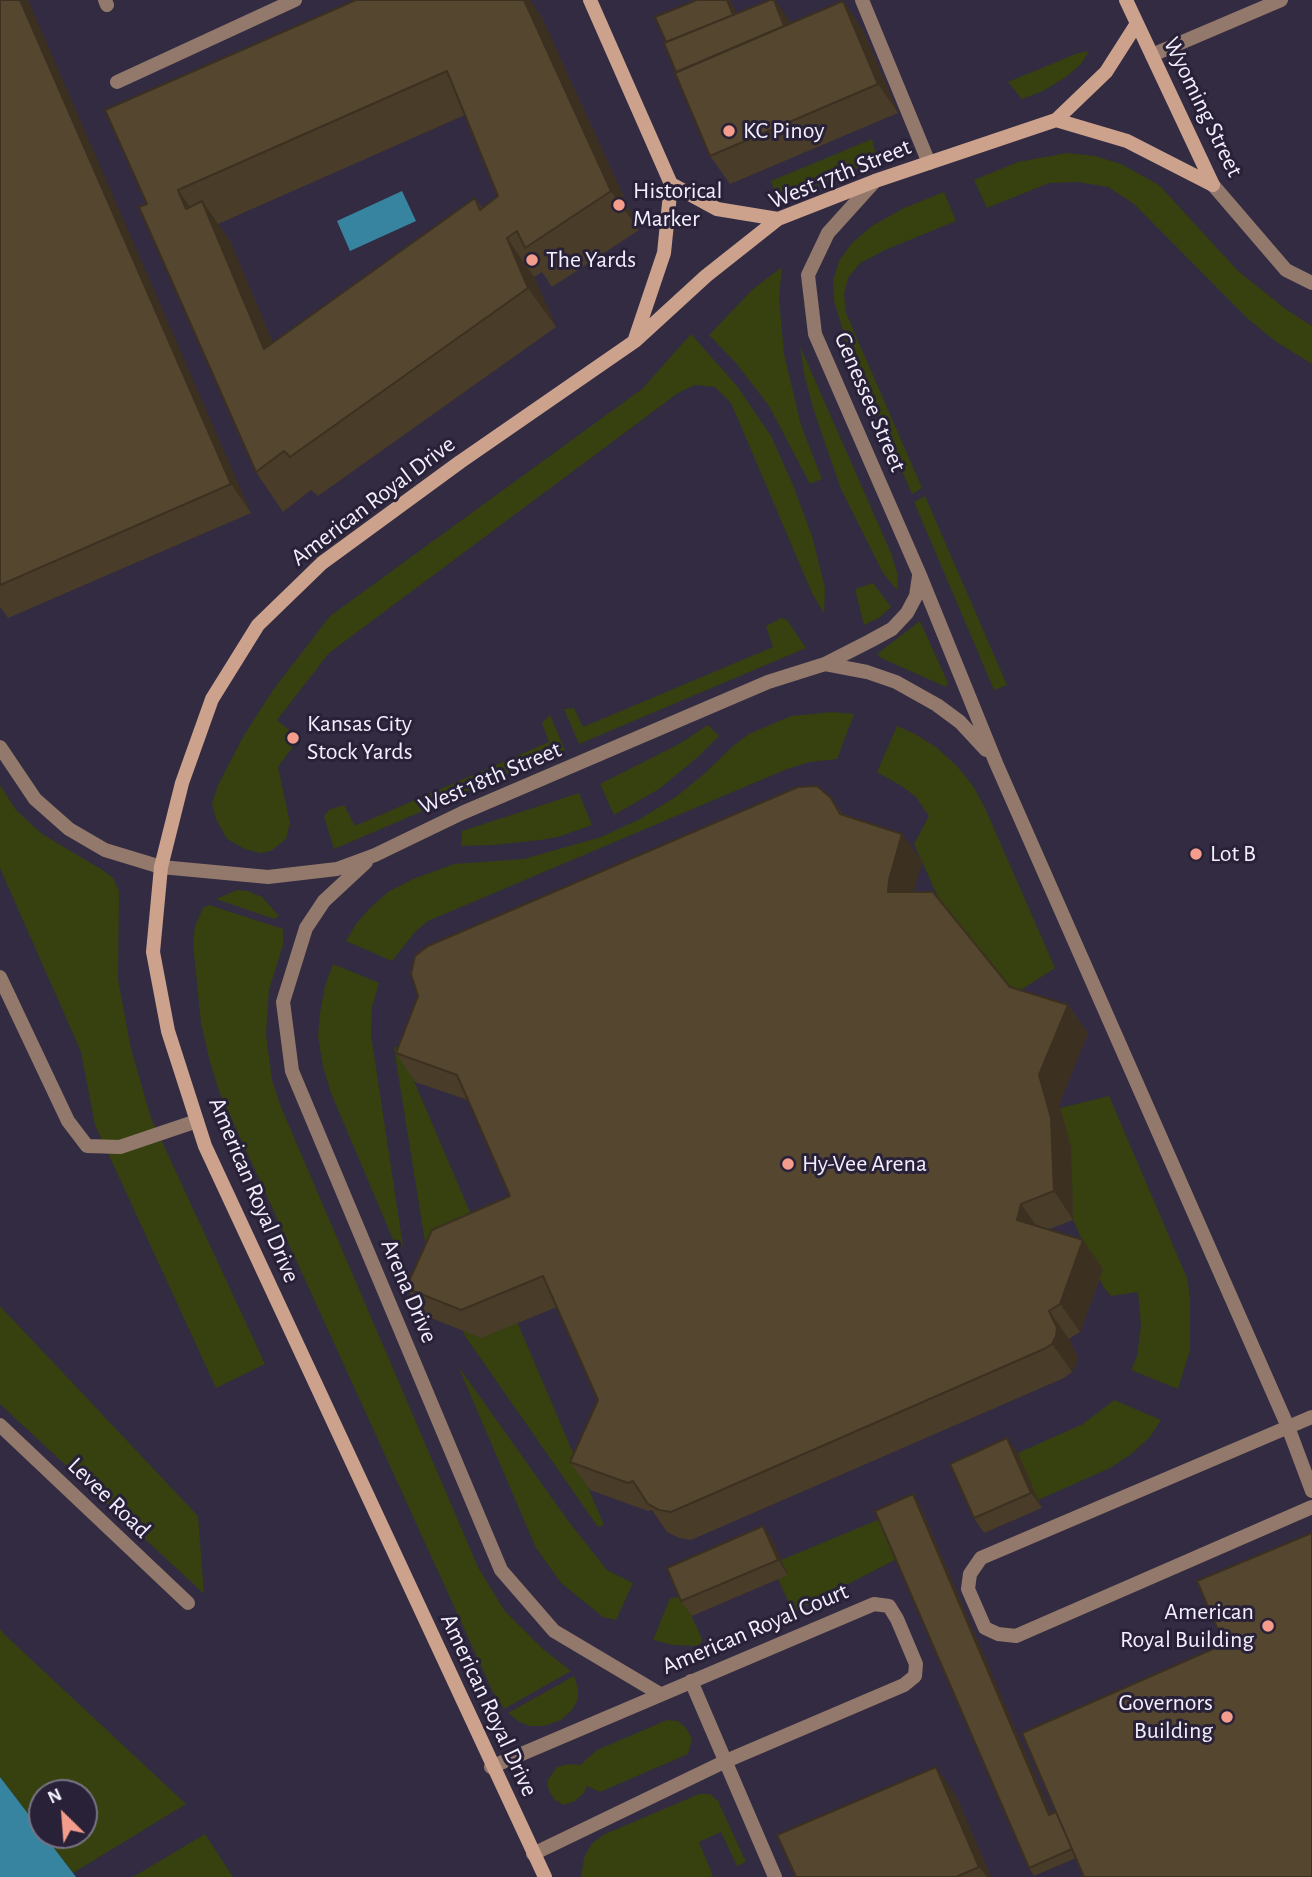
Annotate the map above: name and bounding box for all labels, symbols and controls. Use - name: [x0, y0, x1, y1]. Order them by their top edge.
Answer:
- street label: Wyoming Street: [1157, 32, 1249, 182]
- place label: KC Pinoy: [743, 117, 824, 145]
- marker: KC Pinoy: [721, 123, 737, 139]
- street label: West 17th Street: [765, 132, 915, 216]
- place label: Historical Marker: [633, 177, 723, 233]
- marker: Historical Marker: [611, 197, 627, 213]
- place label: The Yards: [546, 246, 636, 274]
- marker: The Yards: [524, 252, 540, 268]
- street label: Genessee Street: [828, 328, 912, 476]
- street label: American Royal Drive: [285, 430, 461, 572]
- place label: Kansas City Stock Yards: [307, 710, 413, 766]
- marker: Kansas City Stock Yards: [285, 730, 301, 746]
- street label: West 18th Street: [414, 735, 566, 821]
- place label: Lot B: [1210, 840, 1256, 868]
- marker: Lot B: [1188, 846, 1204, 862]
- street label: American Royal Drive: [202, 1093, 306, 1287]
- place label: Hy-Vee Arena: [802, 1150, 927, 1178]
- marker: Hy-Vee Arena: [780, 1156, 796, 1172]
- street label: Arena Drive: [374, 1235, 444, 1347]
- street label: Levee Road: [61, 1451, 157, 1545]
- street label: American Royal Court: [658, 1577, 852, 1681]
- place label: American Royal Building: [1120, 1598, 1254, 1654]
- street label: American Royal Drive: [434, 1609, 544, 1801]
- marker: American Royal Building: [1260, 1618, 1276, 1634]
- place label: Governors Building: [1118, 1689, 1213, 1745]
- marker: Governors Building: [1219, 1709, 1235, 1725]
- north arrow: [28, 1779, 98, 1849]
- text: N: [45, 1785, 65, 1808]

